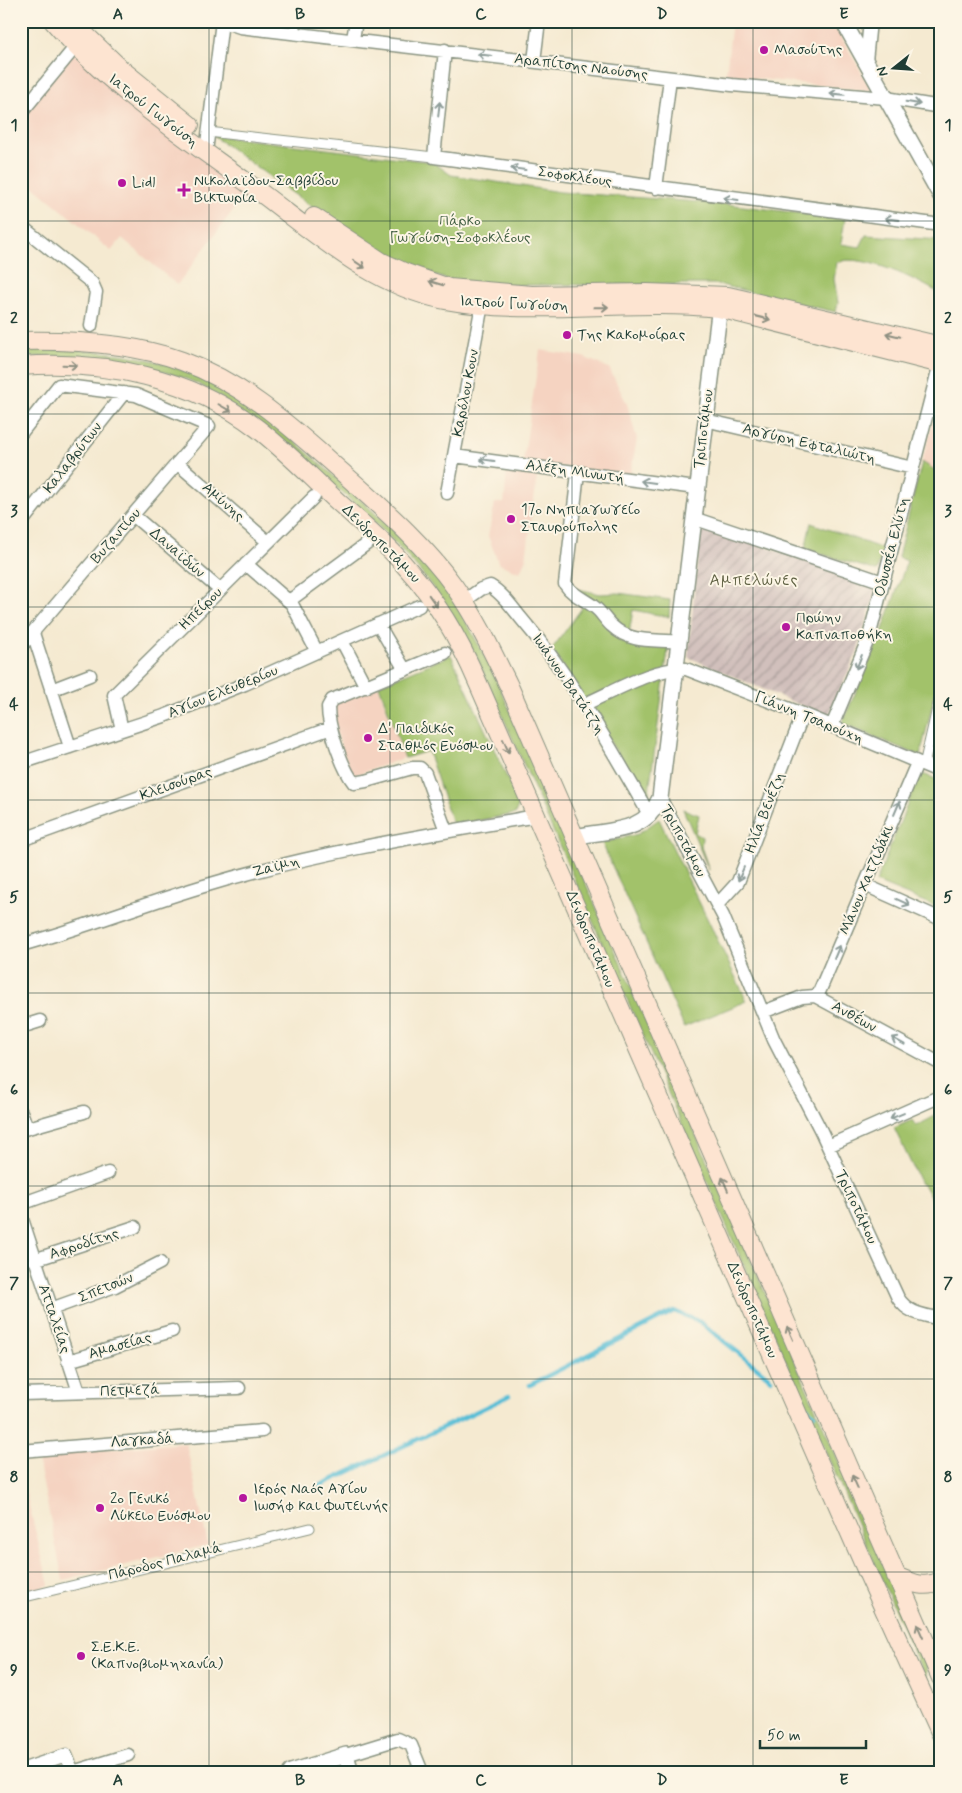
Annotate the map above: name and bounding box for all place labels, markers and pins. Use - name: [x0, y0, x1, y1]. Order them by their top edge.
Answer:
- place label: Μασούτης: [774, 40, 843, 60]
- marker: Μασούτης: [758, 44, 770, 56]
- place label: Νικολαϊδου-Σαββίδου Βικτωρία: [194, 171, 338, 208]
- place label: Lidl: [132, 173, 155, 193]
- marker: Lidl: [116, 177, 128, 189]
- marker: Νικολαϊδου-Σαββίδου Βικτωρία: [178, 184, 190, 196]
- place label: Της Κακομοίρας: [577, 325, 686, 345]
- marker: Της Κακομοίρας: [561, 329, 573, 341]
- place label: 17ο Νηπιαγωγείο Σταυρούπολης: [521, 500, 640, 537]
- marker: 17ο Νηπιαγωγείο Σταυρούπολης: [505, 513, 517, 525]
- place label: Πρώην Καπναποθήκη: [796, 608, 892, 645]
- marker: Πρώην Καπναποθήκη: [780, 621, 792, 633]
- place label: Δ' Παιδικός Σταθμός Ευόσμου: [378, 719, 493, 756]
- marker: Δ' Παιδικός Σταθμός Ευόσμου: [362, 732, 374, 744]
- place label: Ιερός Ναός Αγίου Ιωσήφ και Φωτεινής: [253, 1479, 388, 1516]
- place label: 2ο Γενικό Λύκειο Ευόσμου: [110, 1489, 211, 1526]
- marker: Ιερός Ναός Αγίου Ιωσήφ και Φωτεινής: [237, 1492, 249, 1504]
- marker: 2ο Γενικό Λύκειο Ευόσμου: [94, 1502, 106, 1514]
- place label: Σ.Ε.Κ.Ε. (Καπνοβιομηχανία): [91, 1637, 224, 1674]
- marker: Σ.Ε.Κ.Ε. (Καπνοβιομηχανία): [75, 1650, 87, 1662]

